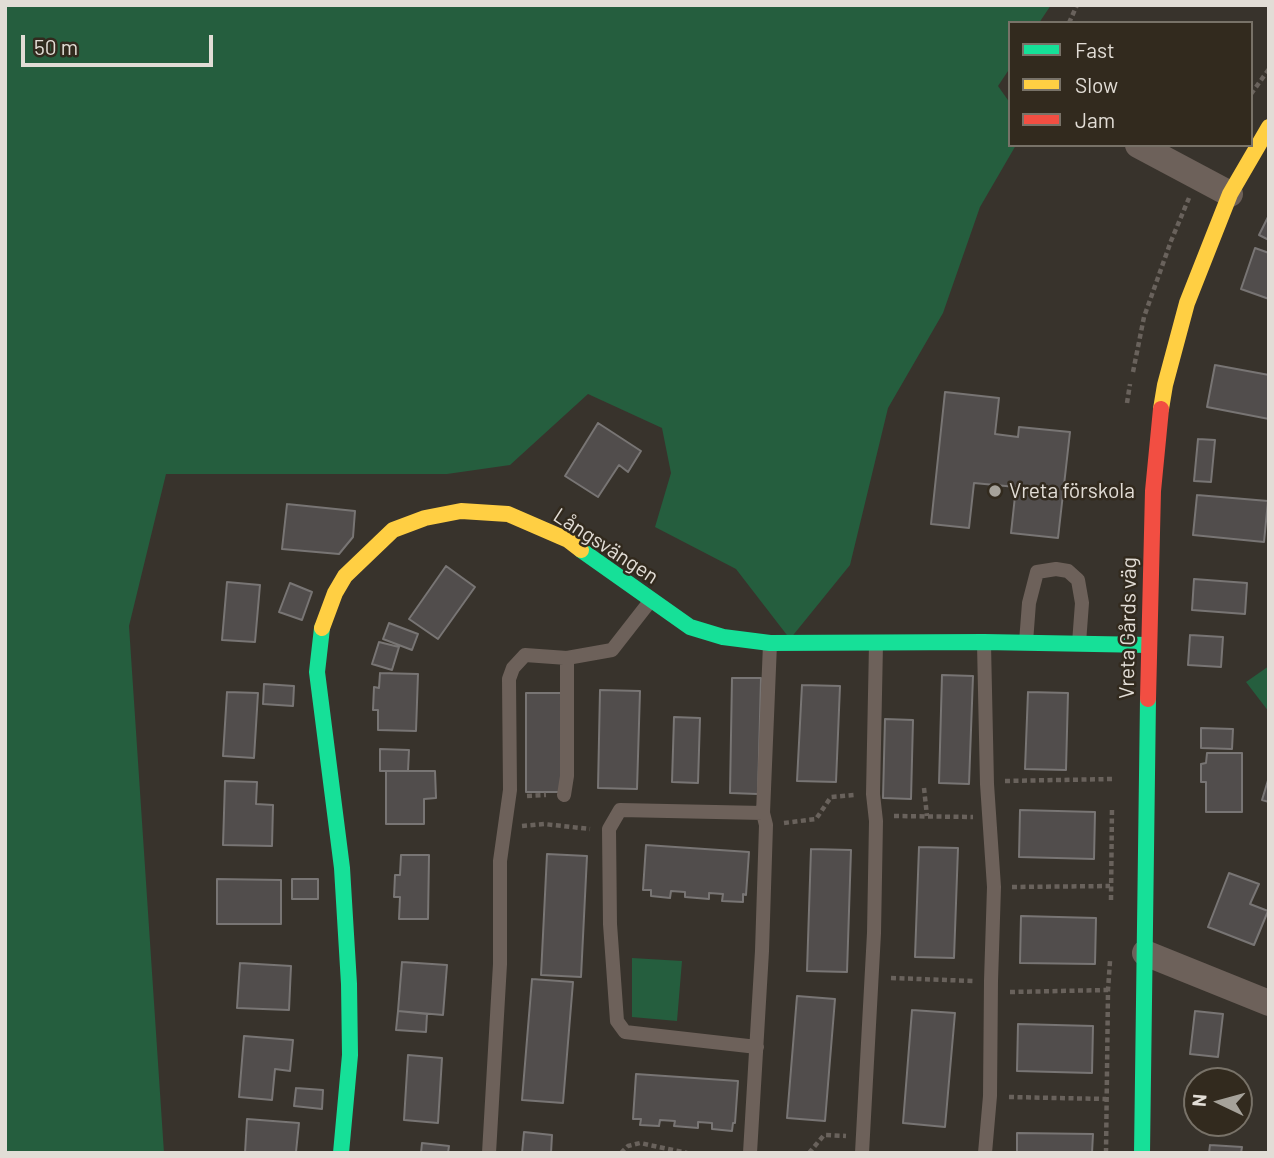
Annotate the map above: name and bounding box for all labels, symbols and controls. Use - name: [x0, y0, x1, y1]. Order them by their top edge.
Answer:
- scale bar: [24, 21, 217, 65]
- legend: [1008, 21, 1253, 147]
- text: 50 m: [34, 34, 78, 59]
- text: Fast: [1075, 37, 1115, 62]
- text: Slow: [1075, 72, 1118, 97]
- text: Jam: [1075, 107, 1115, 132]
- place label: Vreta förskola: [1009, 478, 1135, 504]
- marker: Vreta förskola: [987, 483, 1003, 499]
- street label: Långsvängen: [549, 503, 663, 589]
- street label: Vreta Gårds väg: [1114, 557, 1142, 699]
- north arrow: [1183, 1067, 1253, 1137]
- text: N: [1187, 1093, 1211, 1108]

